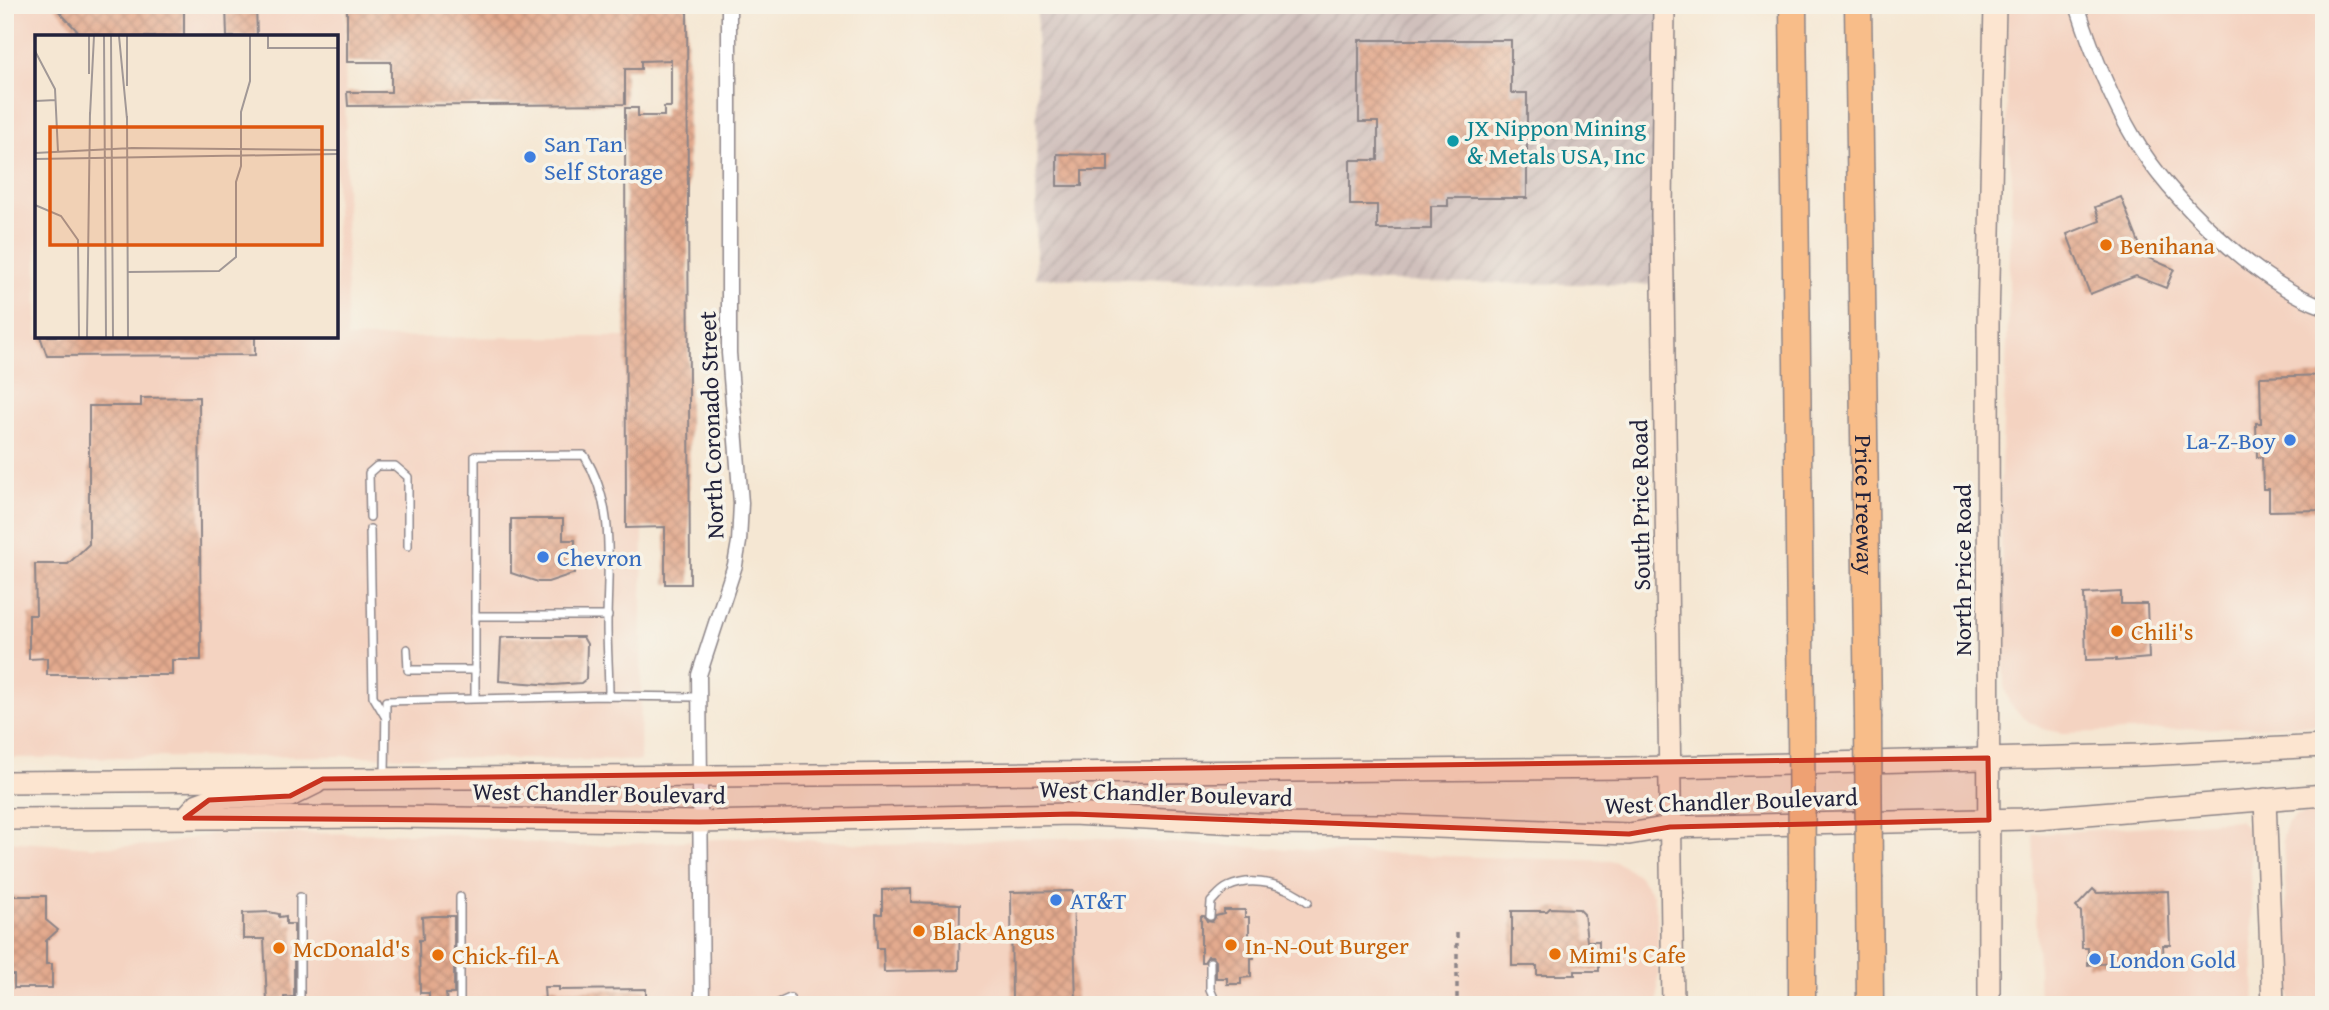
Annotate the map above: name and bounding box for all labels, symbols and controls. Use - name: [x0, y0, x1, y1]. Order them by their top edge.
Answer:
- inset map: [35, 35, 338, 338]
- place label: JX Nippon Mining & Metals USA, Inc: [1464, 110, 1646, 173]
- place label: San Tan Self Storage: [544, 126, 663, 189]
- marker: JX Nippon Mining & Metals USA, Inc: [1445, 133, 1461, 149]
- marker: San Tan Self Storage: [522, 149, 538, 165]
- place label: Benihana: [2120, 228, 2215, 263]
- marker: Benihana: [2098, 237, 2114, 253]
- street label: North Coronado Street: [690, 310, 732, 540]
- street label: South Price Road: [1621, 419, 1659, 591]
- place label: La-Z-Boy: [2186, 423, 2276, 458]
- marker: La-Z-Boy: [2282, 432, 2298, 448]
- street label: Price Freeway: [1847, 434, 1884, 575]
- street label: North Price Road: [1945, 484, 1980, 656]
- place label: Chevron: [557, 540, 643, 575]
- marker: Chevron: [535, 549, 551, 565]
- place label: Chili's: [2131, 614, 2193, 649]
- marker: Chili's: [2109, 623, 2125, 639]
- street label: West Chandler Boulevard: [1039, 771, 1293, 815]
- street label: West Chandler Boulevard: [472, 773, 726, 813]
- street label: West Chandler Boulevard: [1604, 779, 1858, 823]
- place label: AT&T: [1070, 883, 1127, 918]
- marker: AT&T: [1048, 892, 1064, 908]
- place label: Black Angus: [933, 914, 1055, 949]
- marker: Black Angus: [911, 923, 927, 939]
- place label: In-N-Out Burger: [1245, 928, 1409, 963]
- place label: McDonald's: [293, 931, 410, 966]
- marker: In-N-Out Burger: [1223, 937, 1239, 953]
- place label: Mimi's Cafe: [1569, 937, 1686, 972]
- place label: Chick-fil-A: [452, 938, 560, 973]
- marker: McDonald's: [271, 940, 287, 956]
- place label: London Gold: [2109, 942, 2236, 977]
- marker: Mimi's Cafe: [1547, 946, 1563, 962]
- marker: Chick-fil-A: [430, 947, 446, 963]
- marker: London Gold: [2087, 951, 2103, 967]

